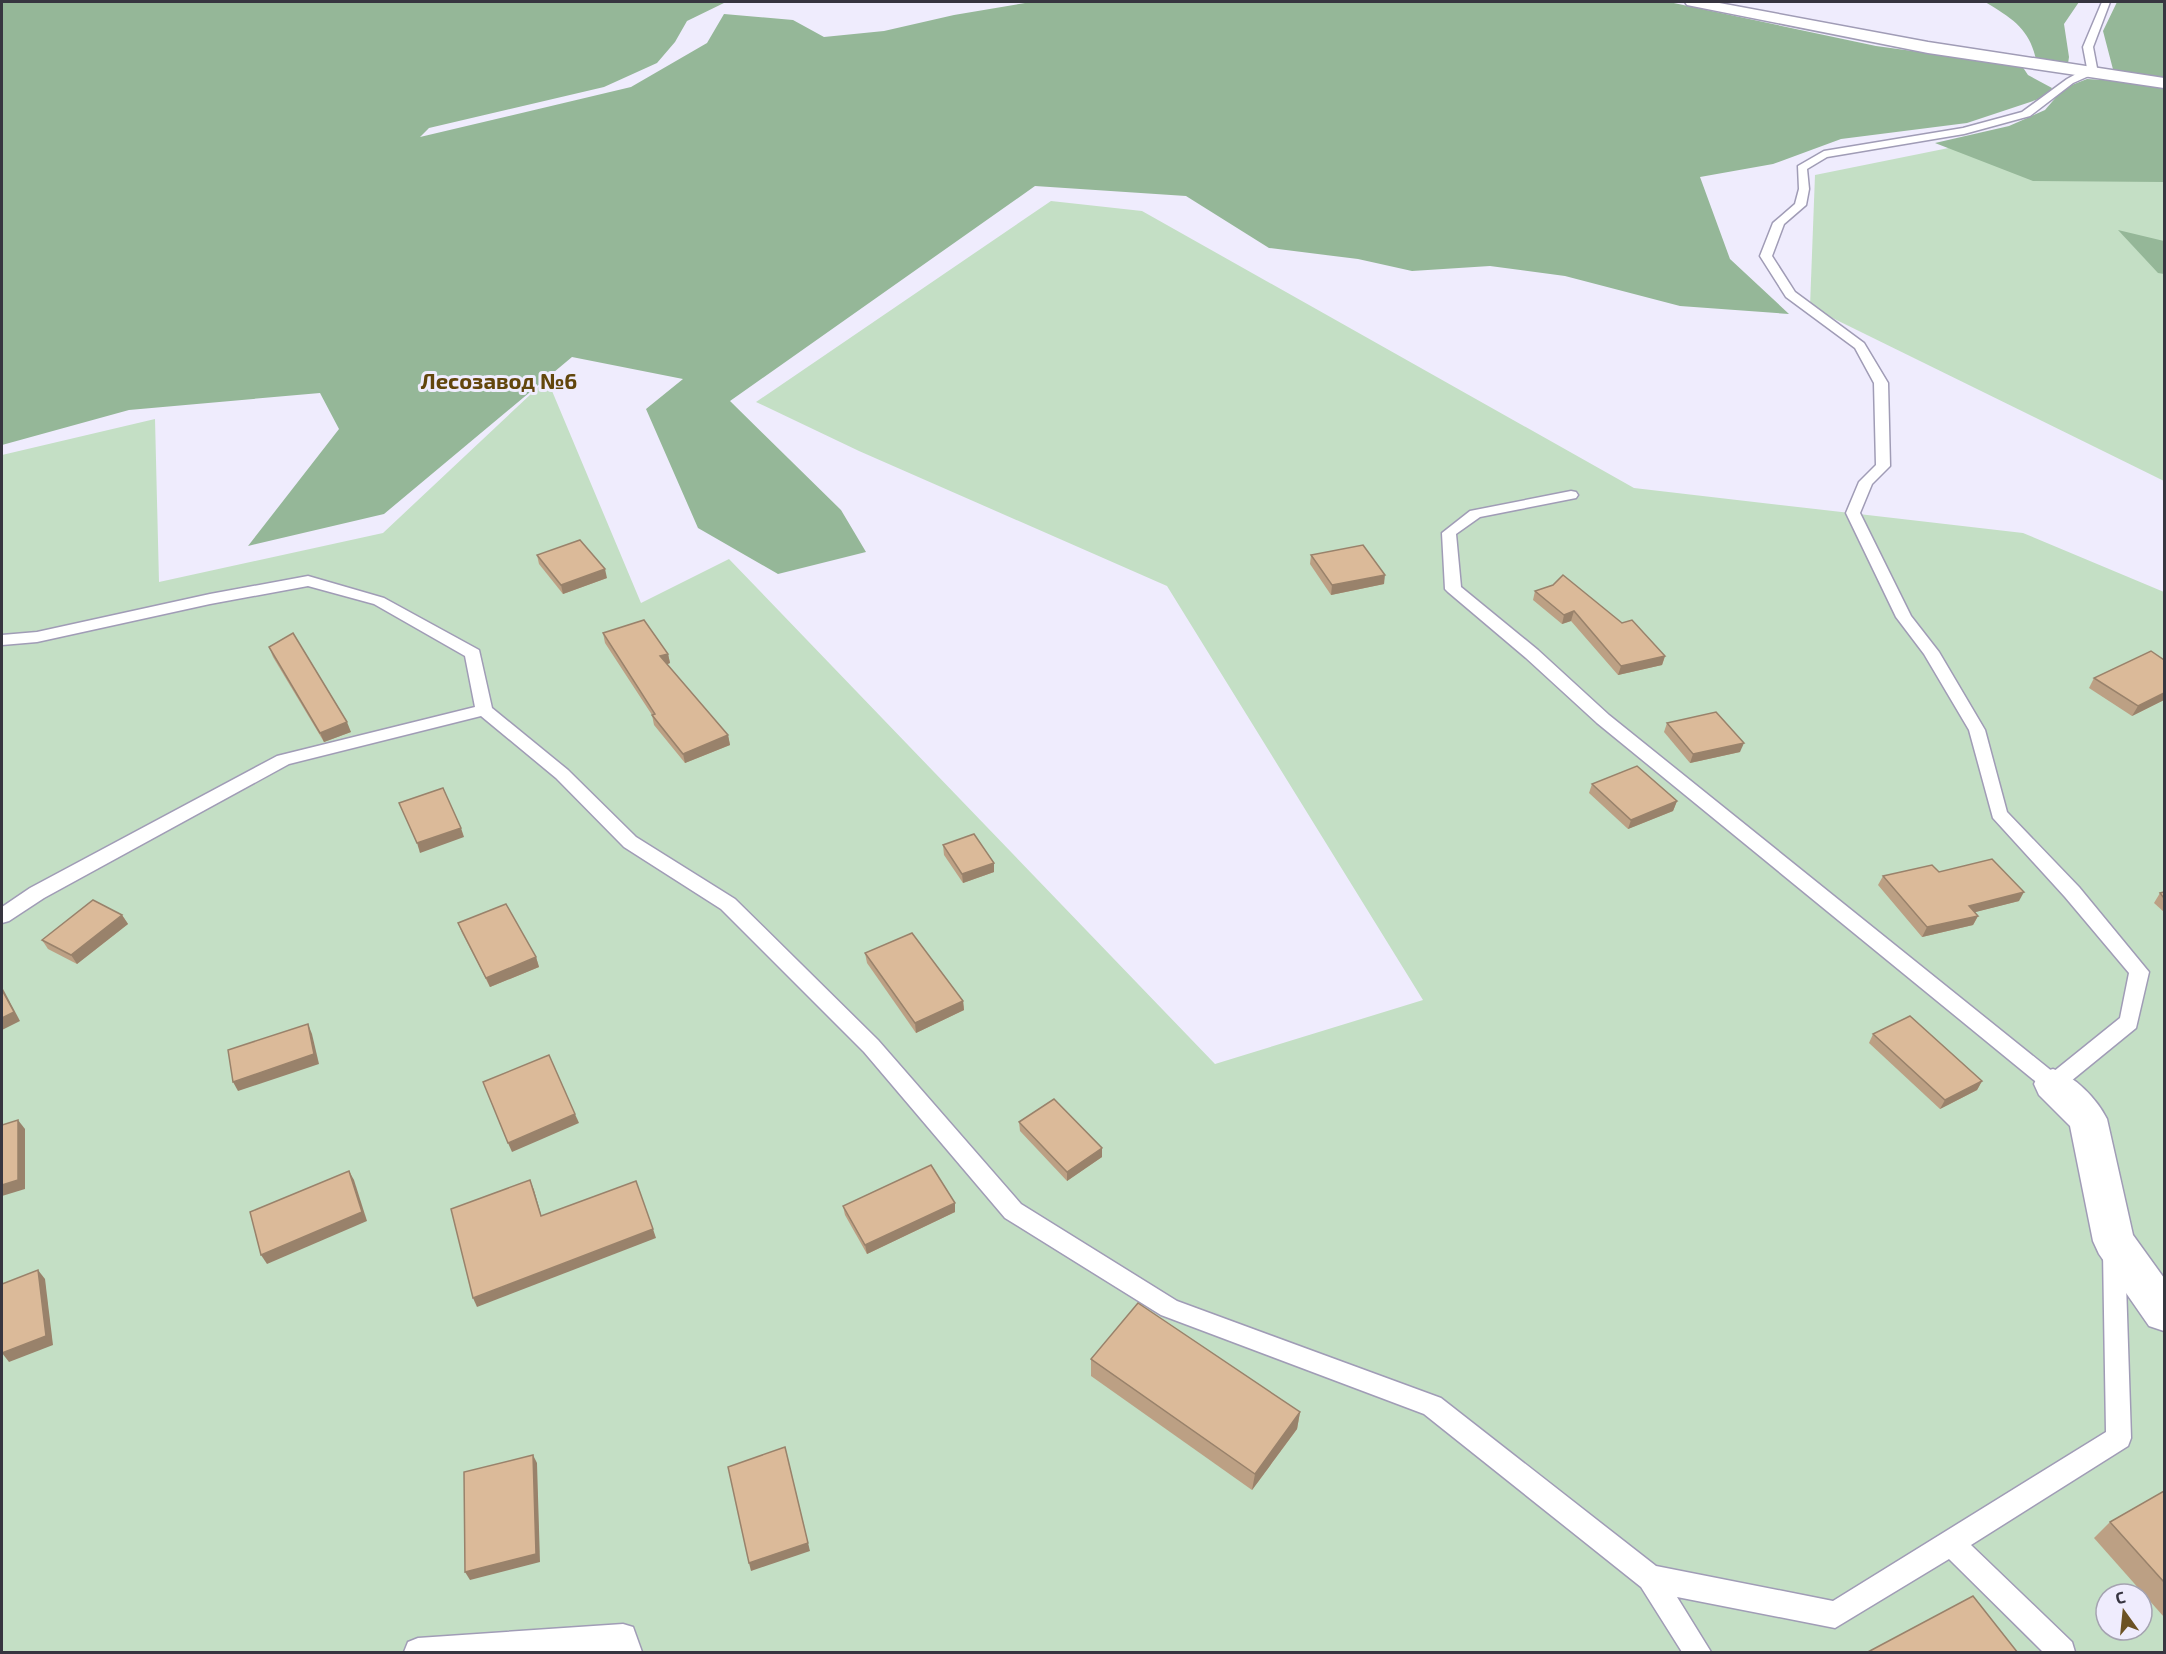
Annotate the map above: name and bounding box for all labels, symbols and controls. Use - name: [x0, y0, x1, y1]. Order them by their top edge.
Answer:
- district label: Лесозавод №6: [421, 367, 577, 393]
- north arrow: [2094, 1582, 2154, 1642]
- text: С: [2113, 1587, 2127, 1607]

